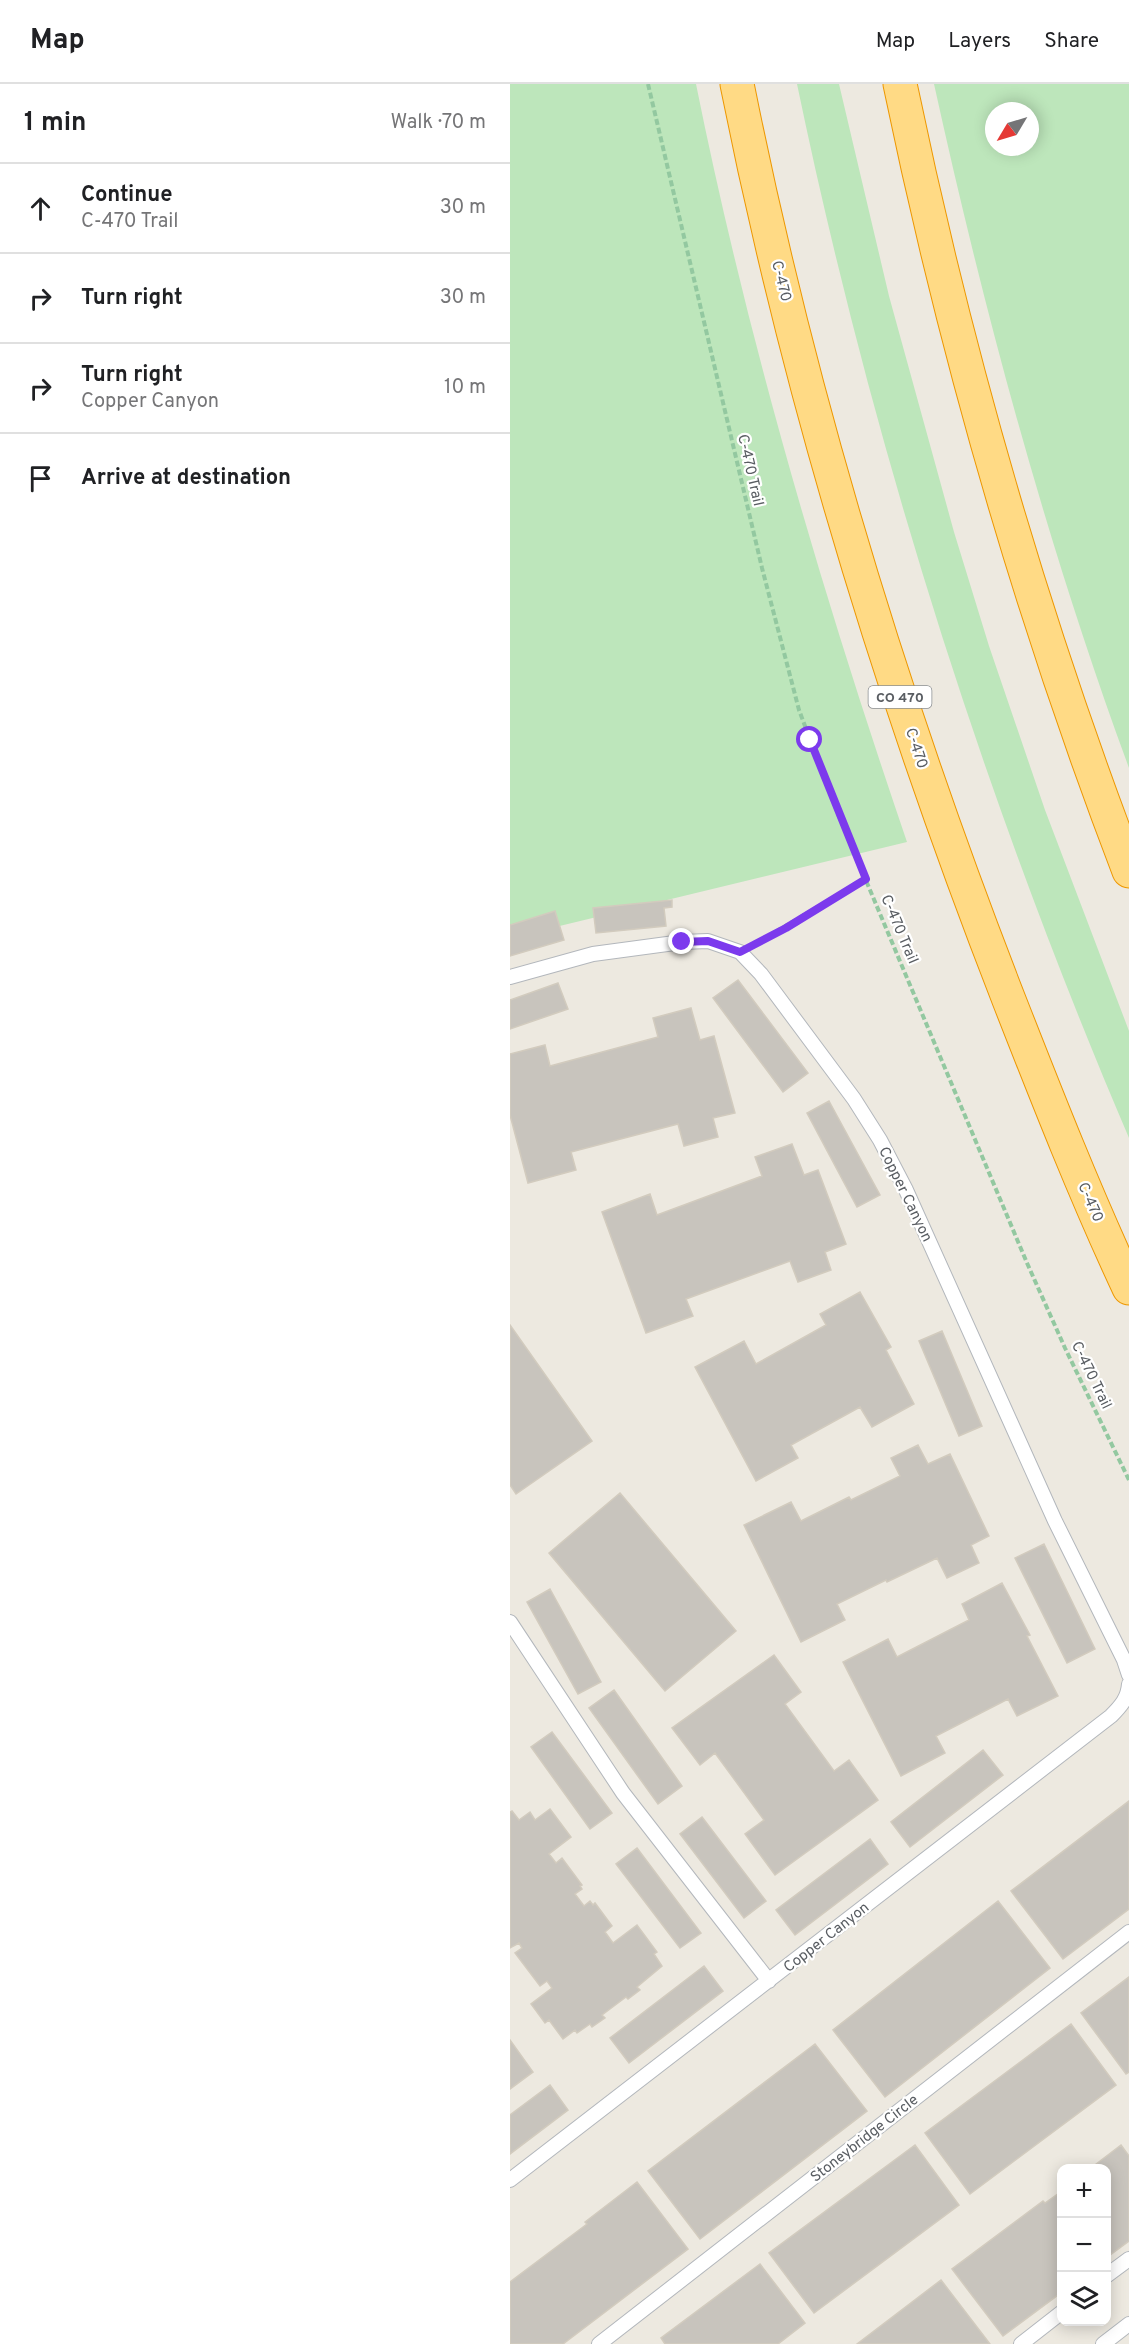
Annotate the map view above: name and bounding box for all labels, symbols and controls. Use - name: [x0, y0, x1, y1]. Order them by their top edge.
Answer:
- text: Map: [30, 23, 85, 59]
- text: Map: [876, 28, 915, 55]
- text: Layers: [948, 28, 1011, 55]
- text: Share: [1044, 28, 1099, 55]
- north arrow: [985, 102, 1039, 156]
- text: 1 min: [24, 107, 86, 140]
- text: Walk · 70 m: [390, 110, 486, 136]
- text: Continue: [81, 182, 172, 209]
- icon: ahead: [24, 192, 57, 225]
- text: 30 m: [440, 195, 486, 221]
- text: C-470 Trail: [81, 209, 179, 235]
- street label: C-470: [766, 259, 795, 304]
- icon: right: [24, 282, 57, 315]
- text: Turn right: [81, 285, 183, 312]
- text: 30 m: [440, 285, 486, 311]
- text: Turn right: [81, 362, 183, 389]
- icon: right: [24, 372, 57, 405]
- text: 10 m: [444, 375, 486, 401]
- text: Copper Canyon: [81, 389, 219, 415]
- street label: C-470 Trail: [732, 433, 767, 508]
- icon: arrive: [24, 462, 57, 495]
- text: Arrive at destination: [81, 465, 291, 492]
- road number: CO 470: [868, 686, 932, 708]
- route start: [796, 726, 822, 752]
- street label: C-470: [900, 726, 931, 771]
- street label: C-470 Trail: [876, 892, 922, 967]
- route end: [668, 928, 694, 954]
- street label: Copper Canyon: [873, 1144, 936, 1245]
- street label: C-470: [1072, 1180, 1107, 1225]
- street label: C-470 Trail: [1066, 1339, 1115, 1413]
- street label: Copper Canyon: [780, 1899, 874, 1978]
- street label: Stoneybridge Circle: [807, 2091, 923, 2187]
- map controls: [1057, 2164, 1111, 2326]
- button: +: [1057, 2164, 1111, 2218]
- button: −: [1057, 2218, 1111, 2272]
- button: layers: [1057, 2272, 1111, 2326]

